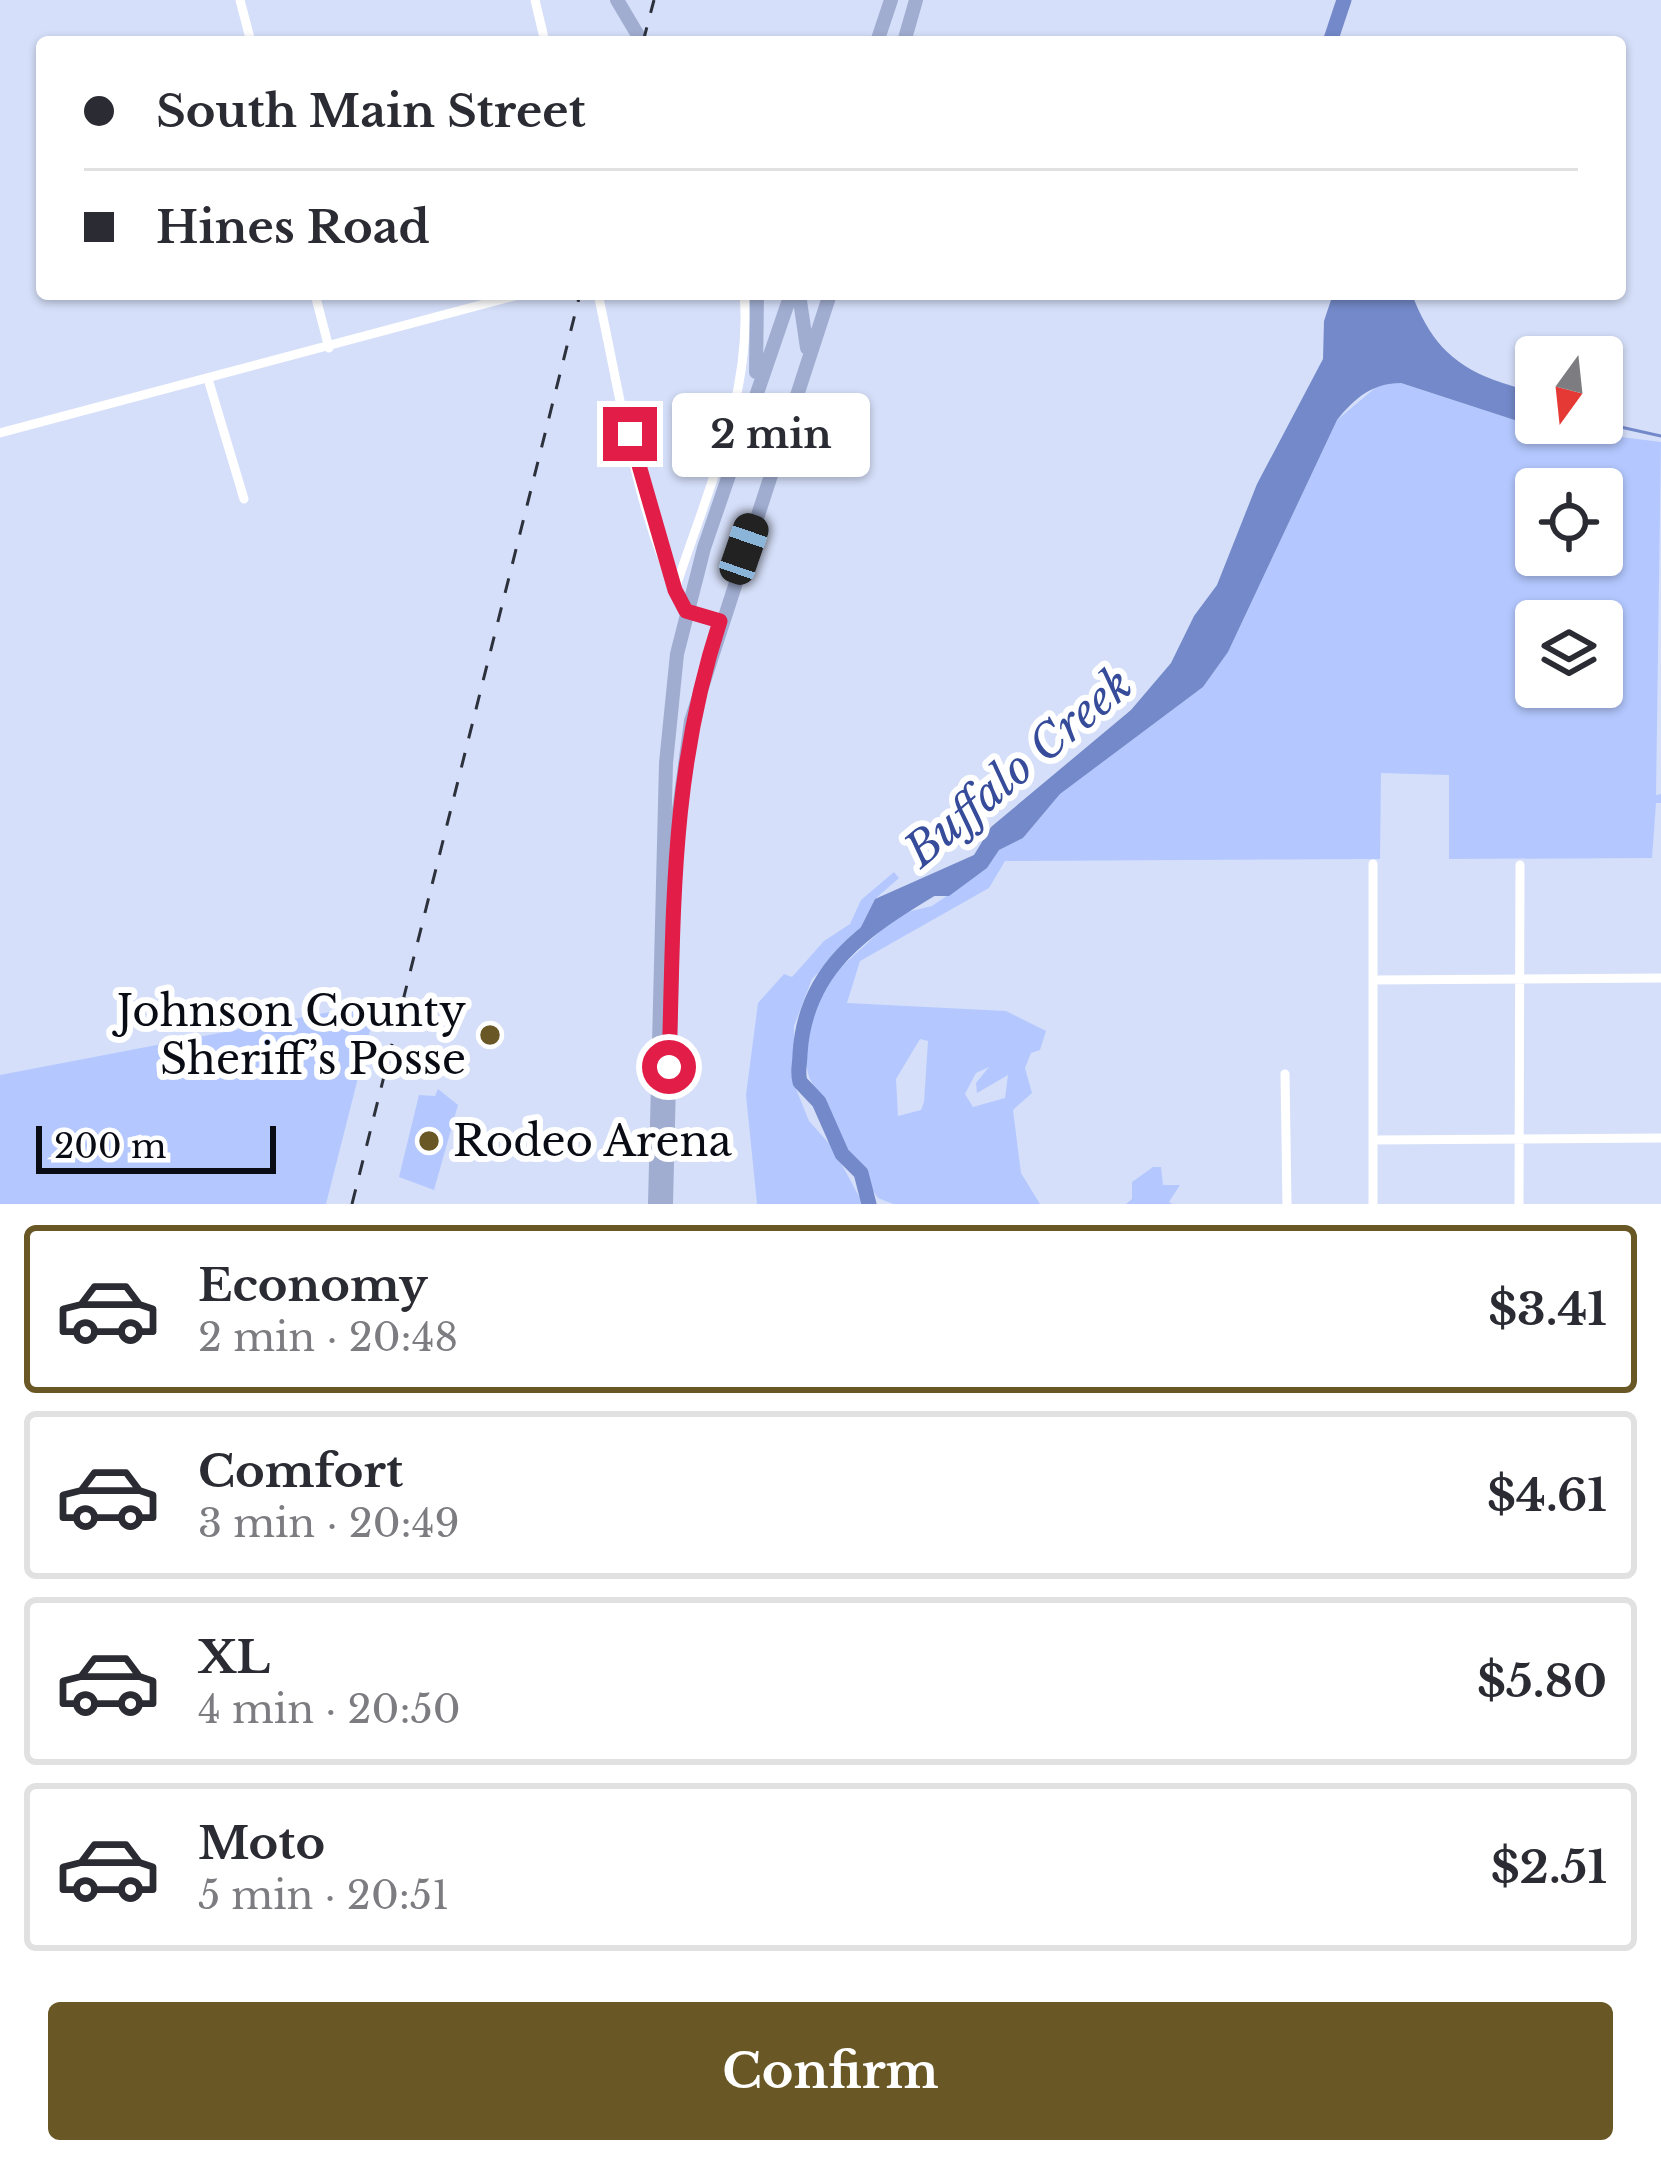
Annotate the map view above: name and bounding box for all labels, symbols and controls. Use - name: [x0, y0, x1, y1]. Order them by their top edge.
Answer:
- text: South Main Street: [156, 83, 586, 139]
- text: Hines Road: [156, 199, 430, 255]
- north arrow: [1515, 336, 1623, 444]
- map controls: [1515, 336, 1623, 708]
- callout: 2 min: [672, 392, 870, 476]
- route end: [603, 407, 657, 461]
- text: 2 min: [710, 410, 832, 459]
- button: locate: [1515, 468, 1623, 576]
- car: [715, 509, 773, 589]
- button: layers: [1515, 600, 1623, 708]
- water label: Buffalo Creek: [891, 656, 1143, 880]
- place label: Johnson County Sheriff’s Posse: [112, 985, 466, 1085]
- marker: Johnson County Sheriff’s Posse: [477, 1022, 503, 1048]
- route start: [642, 1040, 696, 1094]
- place label: Rodeo Arena: [453, 1115, 732, 1167]
- scale bar: [36, 1120, 276, 1173]
- text: 200 m: [54, 1126, 166, 1167]
- marker: Rodeo Arena: [416, 1128, 442, 1154]
- icon: car: [54, 1255, 162, 1363]
- text: Economy: [198, 1257, 428, 1313]
- text: $3.41: [1488, 1281, 1607, 1337]
- text: 2 min · 20:48: [198, 1313, 458, 1362]
- icon: car: [54, 1441, 162, 1549]
- text: Comfort: [198, 1443, 403, 1499]
- text: $4.61: [1487, 1467, 1607, 1523]
- text: 3 min · 20:49: [198, 1499, 460, 1548]
- icon: car: [54, 1627, 162, 1735]
- text: XL: [198, 1629, 270, 1685]
- text: $5.80: [1477, 1653, 1607, 1709]
- text: 4 min · 20:50: [198, 1685, 461, 1734]
- icon: car: [54, 1813, 162, 1921]
- text: Moto: [198, 1815, 325, 1871]
- text: $2.51: [1491, 1839, 1607, 1895]
- text: 5 min · 20:51: [198, 1871, 449, 1920]
- button: Confirm: [48, 2002, 1613, 2140]

